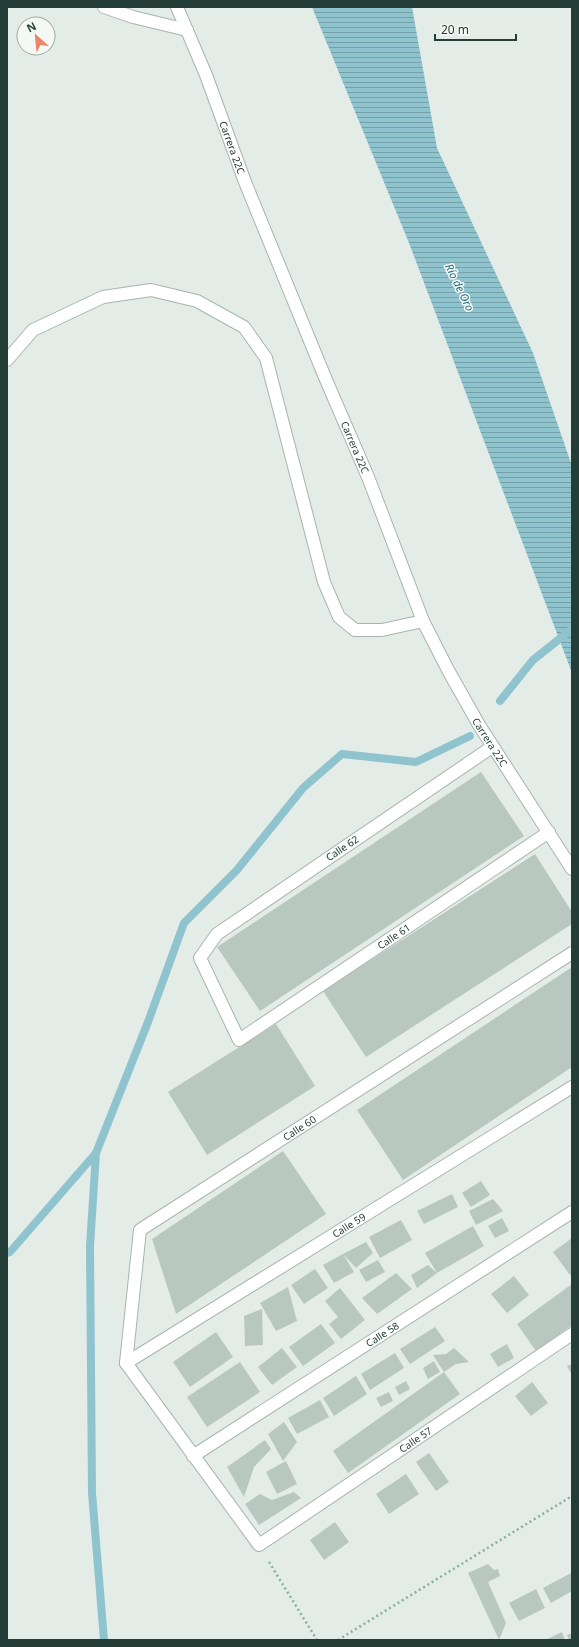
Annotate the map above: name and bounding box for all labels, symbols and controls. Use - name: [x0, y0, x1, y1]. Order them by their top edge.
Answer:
- north arrow: [16, 16, 56, 56]
- scale bar: [435, 16, 516, 42]
- text: N: [24, 18, 39, 35]
- text: 20 m: [441, 21, 469, 38]
- street label: Carrera 22C: [216, 119, 249, 177]
- water label: Río de Oro: [442, 261, 478, 313]
- street label: Carrera 22C: [338, 419, 373, 476]
- street label: Carrera 22C: [469, 715, 511, 770]
- street label: Calle 62: [323, 832, 361, 864]
- street label: Calle 61: [374, 920, 413, 952]
- street label: Calle 60: [280, 1112, 319, 1144]
- street label: Calle 59: [329, 1209, 368, 1241]
- street label: Calle 58: [363, 1318, 402, 1350]
- street label: Calle 57: [396, 1423, 435, 1456]

